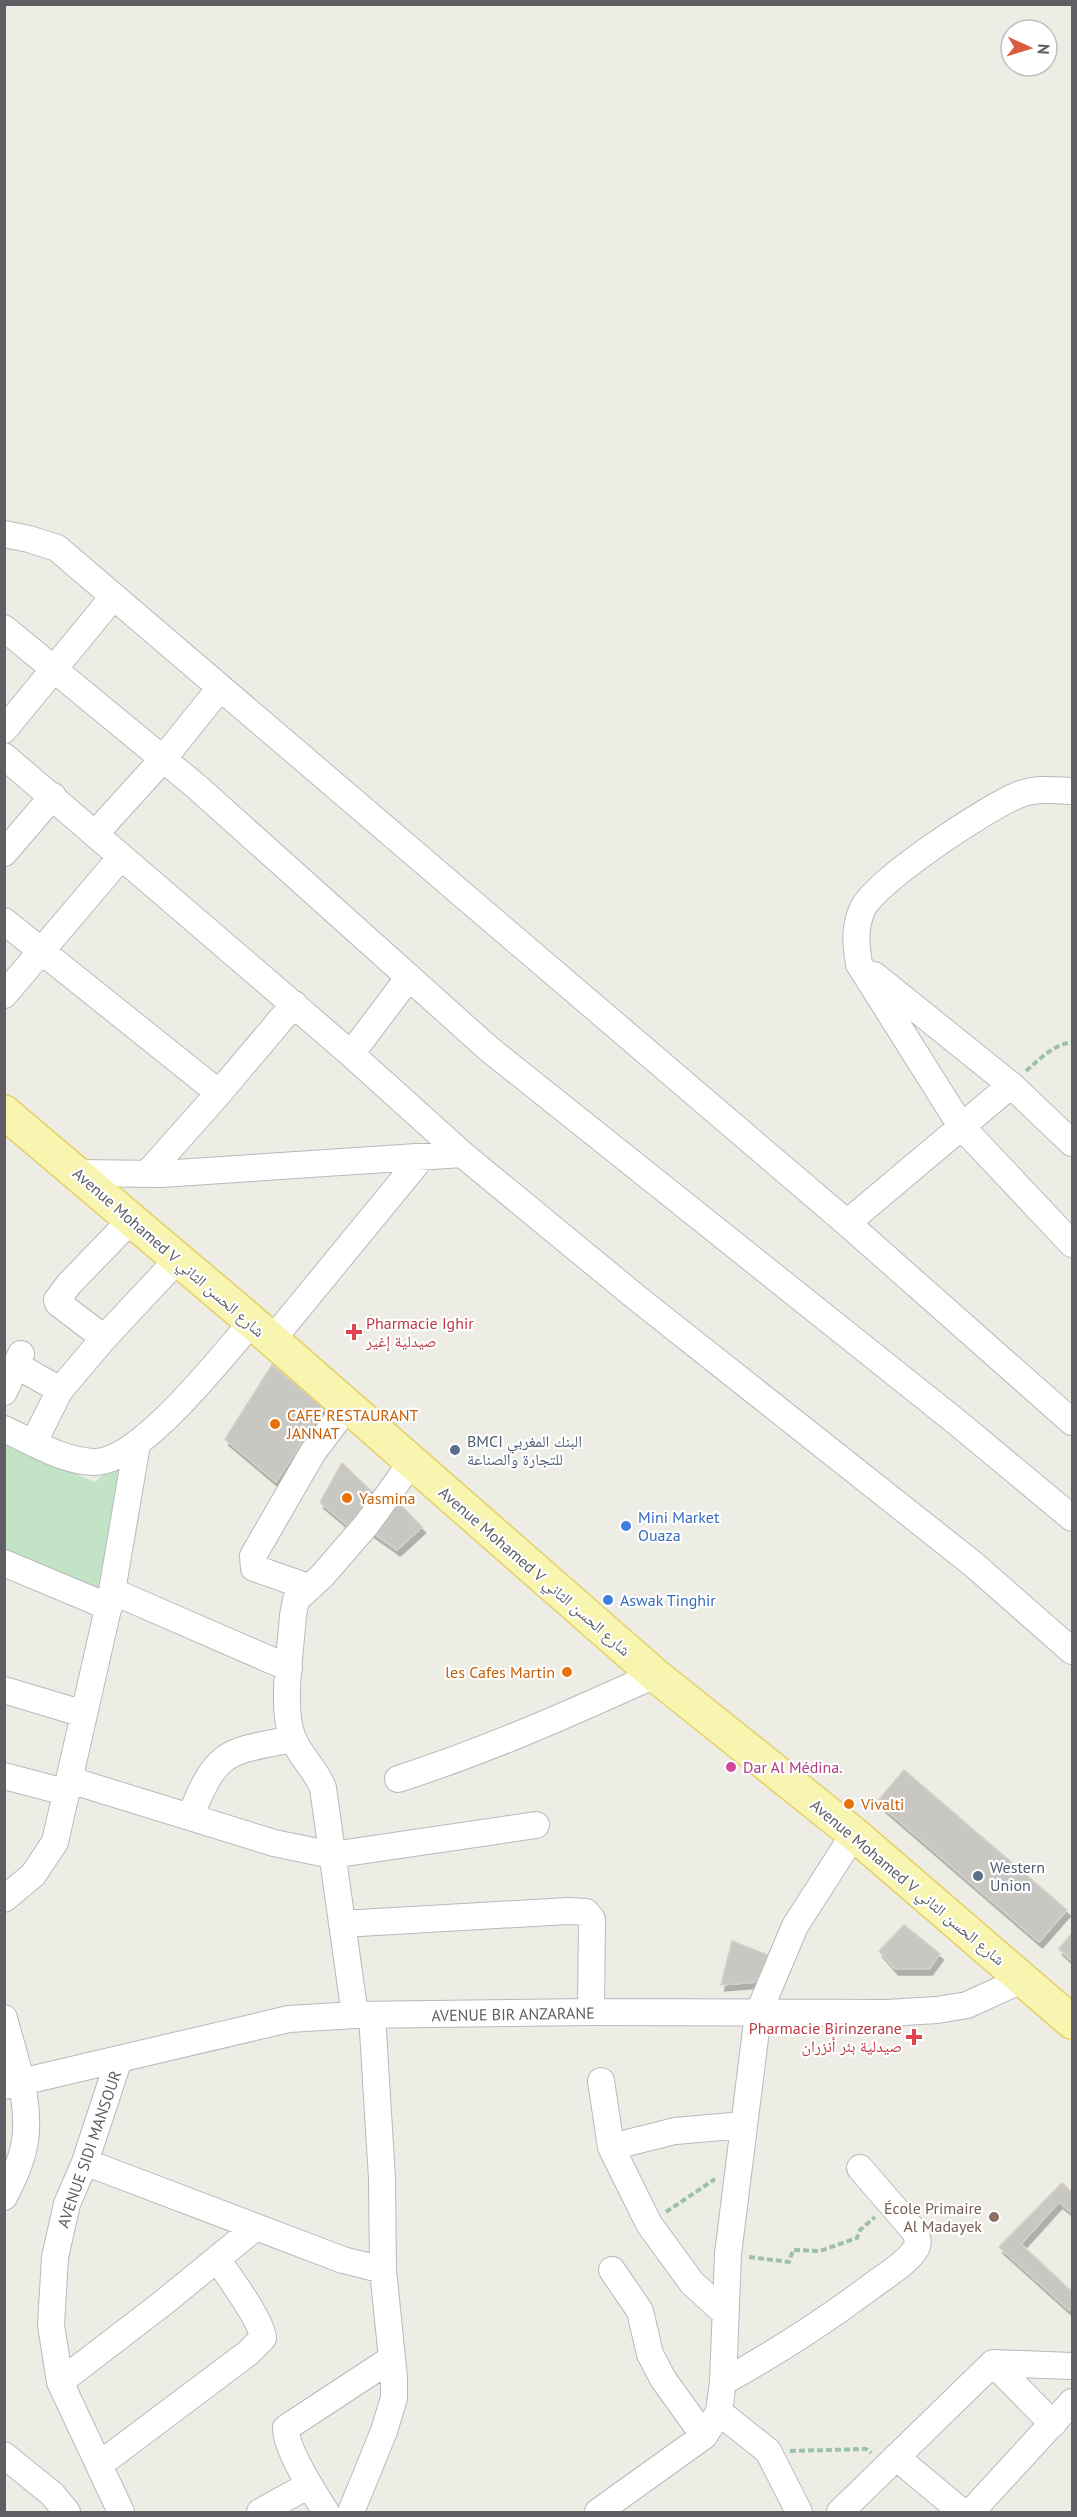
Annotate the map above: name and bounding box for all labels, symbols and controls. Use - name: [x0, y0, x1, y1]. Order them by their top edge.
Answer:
- north arrow: [999, 18, 1059, 78]
- text: N: [1034, 43, 1054, 55]
- street label: Avenue Mohamed V شارع الحسن الثاني: [67, 1163, 269, 1343]
- place label: Pharmacie Ighir صيدلية إغير: [365, 1313, 474, 1352]
- marker: Pharmacie Ighir صيدلية إغير: [347, 1325, 361, 1339]
- place label: CAFE RESTAURANT JANNAT: [286, 1405, 419, 1443]
- marker: CAFE RESTAURANT JANNAT: [268, 1417, 282, 1431]
- place label: BMCI البنك المغربي للتجارة والصناعة: [467, 1431, 582, 1469]
- marker: BMCI البنك المغربي للتجارة والصناعة: [448, 1443, 462, 1457]
- street label: Avenue Mohamed V شارع الحسن الثاني: [433, 1482, 635, 1662]
- place label: Yasmina: [359, 1488, 415, 1508]
- marker: Yasmina: [340, 1491, 354, 1505]
- place label: Mini Market Ouaza: [638, 1507, 720, 1545]
- marker: Mini Market Ouaza: [619, 1519, 633, 1533]
- place label: Aswak Tinghir: [620, 1590, 716, 1610]
- marker: Aswak Tinghir: [601, 1593, 615, 1607]
- place label: les Cafes Martin: [445, 1662, 555, 1682]
- marker: les Cafes Martin: [560, 1665, 574, 1679]
- place label: Dar Al Médina.: [743, 1757, 843, 1777]
- marker: Dar Al Médina.: [724, 1760, 738, 1774]
- place label: Vivalti: [860, 1794, 904, 1814]
- street label: Avenue Mohamed V شارع الحسن الثاني: [805, 1795, 1009, 1972]
- marker: Vivalti: [842, 1797, 856, 1811]
- place label: Western Union: [990, 1857, 1045, 1895]
- marker: Western Union: [971, 1869, 985, 1883]
- street label: AVENUE BIR ANZARANE: [431, 2003, 595, 2025]
- place label: Pharmacie Birinzerane صيدلية بئر أنزران: [749, 2018, 902, 2057]
- marker: Pharmacie Birinzerane صيدلية بئر أنزران: [907, 2030, 921, 2044]
- street label: AVENUE SIDI MANSOUR: [53, 2068, 125, 2230]
- place label: École Primaire Al Madayek: [884, 2198, 982, 2236]
- marker: École Primaire Al Madayek: [987, 2210, 1001, 2224]

